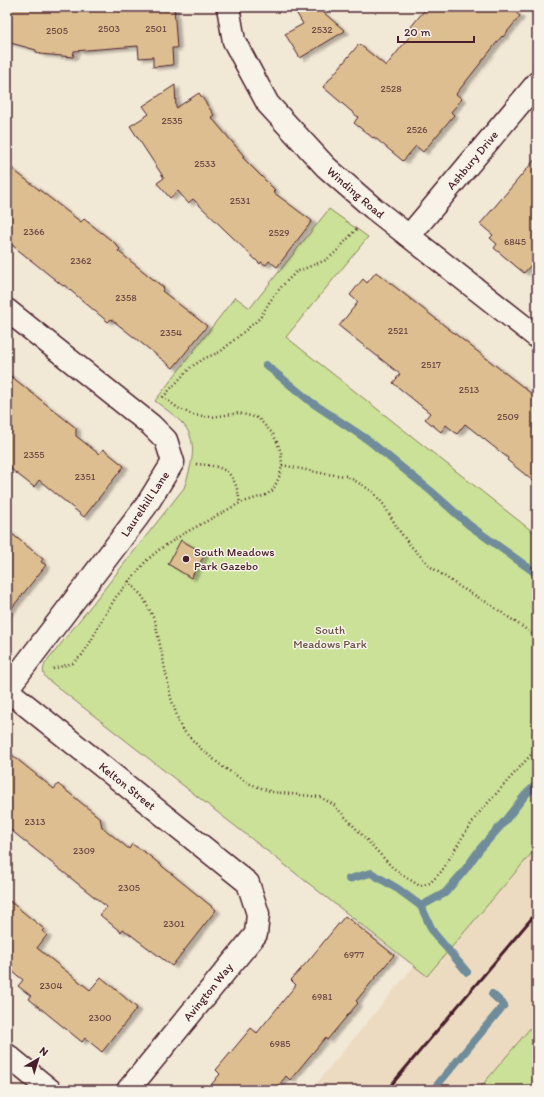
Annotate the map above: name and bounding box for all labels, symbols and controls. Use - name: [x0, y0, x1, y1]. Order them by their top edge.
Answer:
- scale bar: [398, 18, 474, 44]
- house number: 2503: [98, 22, 121, 35]
- house number: 2501: [145, 22, 167, 35]
- house number: 2532: [311, 23, 333, 36]
- house number: 2505: [46, 24, 68, 37]
- text: 20 m: [404, 25, 431, 39]
- house number: 2528: [380, 82, 402, 95]
- house number: 2535: [161, 114, 183, 127]
- house number: 2526: [406, 123, 428, 136]
- street label: Ashbury Drive: [444, 128, 501, 192]
- house number: 2533: [194, 157, 216, 170]
- street label: Winding Road: [324, 164, 388, 222]
- house number: 2531: [230, 194, 251, 207]
- house number: 2366: [23, 225, 45, 238]
- house number: 2529: [269, 226, 290, 239]
- house number: 6845: [504, 235, 526, 248]
- house number: 2362: [70, 254, 92, 267]
- house number: 2358: [115, 291, 137, 304]
- house number: 2521: [388, 324, 409, 337]
- house number: 2354: [160, 326, 182, 339]
- house number: 2517: [421, 358, 441, 371]
- house number: 2513: [459, 383, 480, 396]
- house number: 2509: [497, 410, 519, 423]
- house number: 2355: [23, 448, 45, 461]
- street label: Laurelhill Lane: [118, 468, 172, 540]
- house number: 2351: [75, 470, 96, 483]
- place label: South Meadows Park Gazebo: [194, 545, 275, 573]
- marker: South Meadows Park Gazebo: [181, 554, 191, 564]
- park label: South Meadows Park: [293, 623, 367, 651]
- street label: Kelton Street: [96, 759, 159, 814]
- house number: 2313: [25, 815, 46, 828]
- house number: 2309: [73, 844, 95, 857]
- house number: 2305: [118, 881, 140, 894]
- house number: 2301: [163, 917, 185, 930]
- house number: 6977: [344, 948, 364, 961]
- street label: Avington Way: [180, 960, 236, 1024]
- house number: 2304: [40, 979, 62, 992]
- house number: 6981: [312, 990, 333, 1003]
- house number: 2300: [88, 1011, 112, 1024]
- house number: 6985: [269, 1037, 291, 1050]
- north arrow: [18, 1039, 58, 1079]
- text: N: [37, 1044, 51, 1059]

